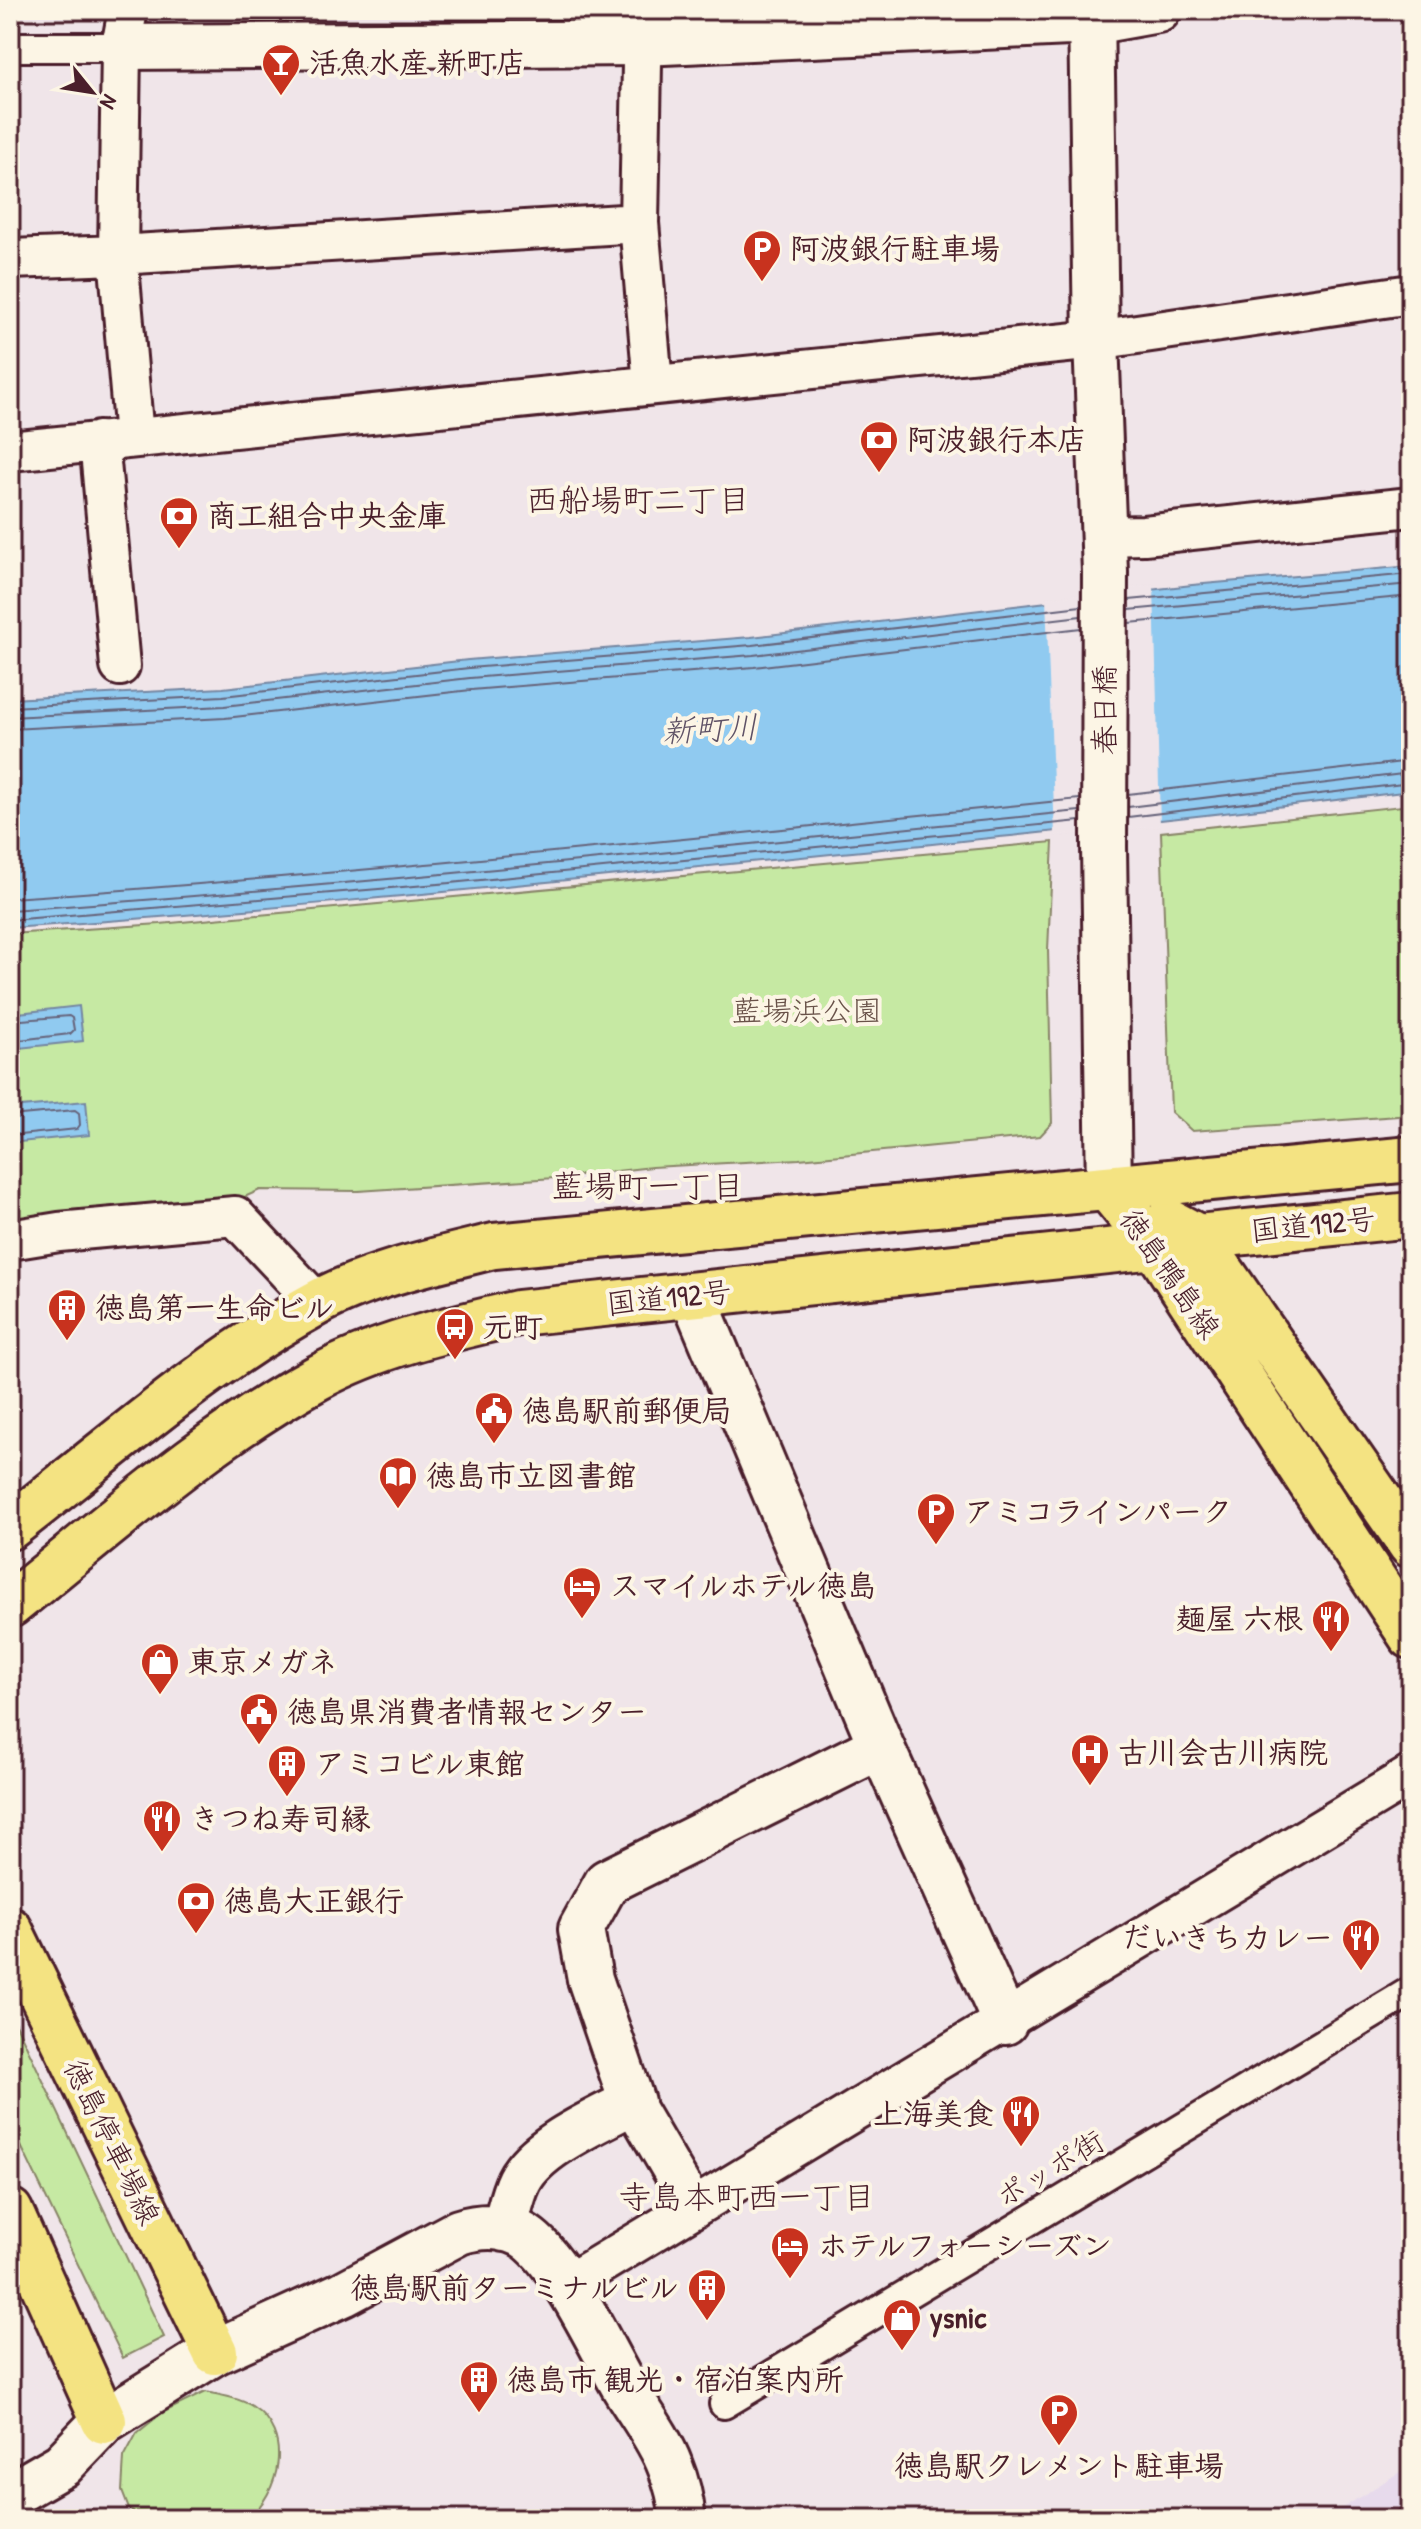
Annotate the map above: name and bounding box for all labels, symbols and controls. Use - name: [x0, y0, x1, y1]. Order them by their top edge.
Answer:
- bar icon: 活魚水産 新町店: [260, 42, 302, 97]
- place label: 活魚水産 新町店: [309, 42, 526, 82]
- north arrow: [52, 52, 132, 132]
- text: N: [93, 89, 125, 115]
- parking icon: 阿波銀行駐車場: [741, 228, 783, 283]
- place label: 阿波銀行駐車場: [790, 228, 1000, 268]
- bank icon: 阿波銀行本店: [858, 419, 900, 474]
- place label: 阿波銀行本店: [907, 419, 1087, 459]
- district label: 西船場町二丁目: [526, 478, 750, 521]
- bank icon: 商工組合中央金庫: [158, 495, 200, 550]
- place label: 商工組合中央金庫: [207, 495, 447, 535]
- street label: 春日橋: [1084, 665, 1124, 755]
- water label: 新町川: [661, 705, 759, 752]
- park label: 藍場浜公園: [732, 990, 882, 1030]
- district label: 藍場町一丁目: [552, 1164, 744, 1207]
- street label: 国道192号: [1248, 1198, 1378, 1250]
- street label: 徳島鴨島線: [1111, 1201, 1230, 1346]
- street label: 国道192号: [604, 1271, 734, 1323]
- building icon: 徳島第一生命ビル: [46, 1287, 88, 1342]
- place label: 徳島第一生命ビル: [95, 1287, 334, 1327]
- bus stop icon: 元町: [434, 1306, 476, 1361]
- place label: 元町: [483, 1306, 543, 1346]
- public building icon: 徳島駅前郵便局: [473, 1390, 515, 1445]
- place label: 徳島駅前郵便局: [522, 1390, 732, 1430]
- library icon: 徳島市立図書館: [377, 1455, 419, 1510]
- place label: 徳島市立図書館: [426, 1455, 636, 1495]
- parking icon: アミコラインパーク: [915, 1491, 957, 1546]
- place label: アミコラインパーク: [964, 1491, 1232, 1531]
- hotel icon: スマイルホテル徳島: [561, 1565, 603, 1620]
- place label: スマイルホテル徳島: [610, 1565, 877, 1605]
- place label: 麺屋 六根: [1176, 1598, 1303, 1638]
- restaurant icon: 麺屋 六根: [1310, 1598, 1352, 1653]
- shop icon: 東京メガネ: [139, 1641, 181, 1696]
- place label: 東京メガネ: [188, 1641, 338, 1681]
- public building icon: 徳島県消費者情報センター: [238, 1691, 280, 1746]
- place label: 徳島県消費者情報センター: [287, 1691, 647, 1731]
- hospital icon: 古川会古川病院: [1069, 1732, 1111, 1787]
- place label: 古川会古川病院: [1118, 1732, 1328, 1772]
- building icon: アミコビル東館: [266, 1743, 308, 1798]
- place label: アミコビル東館: [315, 1743, 524, 1783]
- restaurant icon: きつね寿司縁: [141, 1798, 183, 1853]
- place label: きつね寿司縁: [190, 1798, 371, 1838]
- bank icon: 徳島大正銀行: [175, 1880, 217, 1935]
- place label: 徳島大正銀行: [224, 1880, 404, 1920]
- place label: だいきちカレー: [1122, 1917, 1333, 1957]
- restaurant icon: だいきちカレー: [1340, 1917, 1382, 1972]
- street label: 徳島停車場線: [55, 2052, 170, 2231]
- place label: 上海美食: [873, 2093, 993, 2133]
- restaurant icon: 上海美食: [1000, 2093, 1042, 2148]
- street label: ポッポ街: [988, 2120, 1111, 2216]
- district label: 寺島本町西一丁目: [619, 2175, 875, 2218]
- hotel icon: ホテルフォーシーズン: [769, 2225, 811, 2280]
- place label: ホテルフォーシーズン: [818, 2225, 1112, 2265]
- place label: 徳島駅前ターミナルビル: [350, 2267, 679, 2307]
- building icon: 徳島駅前ターミナルビル: [686, 2267, 728, 2322]
- shop icon: ysnic: [881, 2297, 923, 2352]
- place label: ysnic: [930, 2297, 987, 2338]
- building icon: 徳島市 観光・宿泊案内所: [458, 2359, 500, 2414]
- place label: 徳島市 観光・宿泊案内所: [507, 2359, 844, 2399]
- parking icon: 徳島駅クレメント駐車場: [1038, 2392, 1080, 2447]
- place label: 徳島駅クレメント駐車場: [894, 2445, 1224, 2485]

